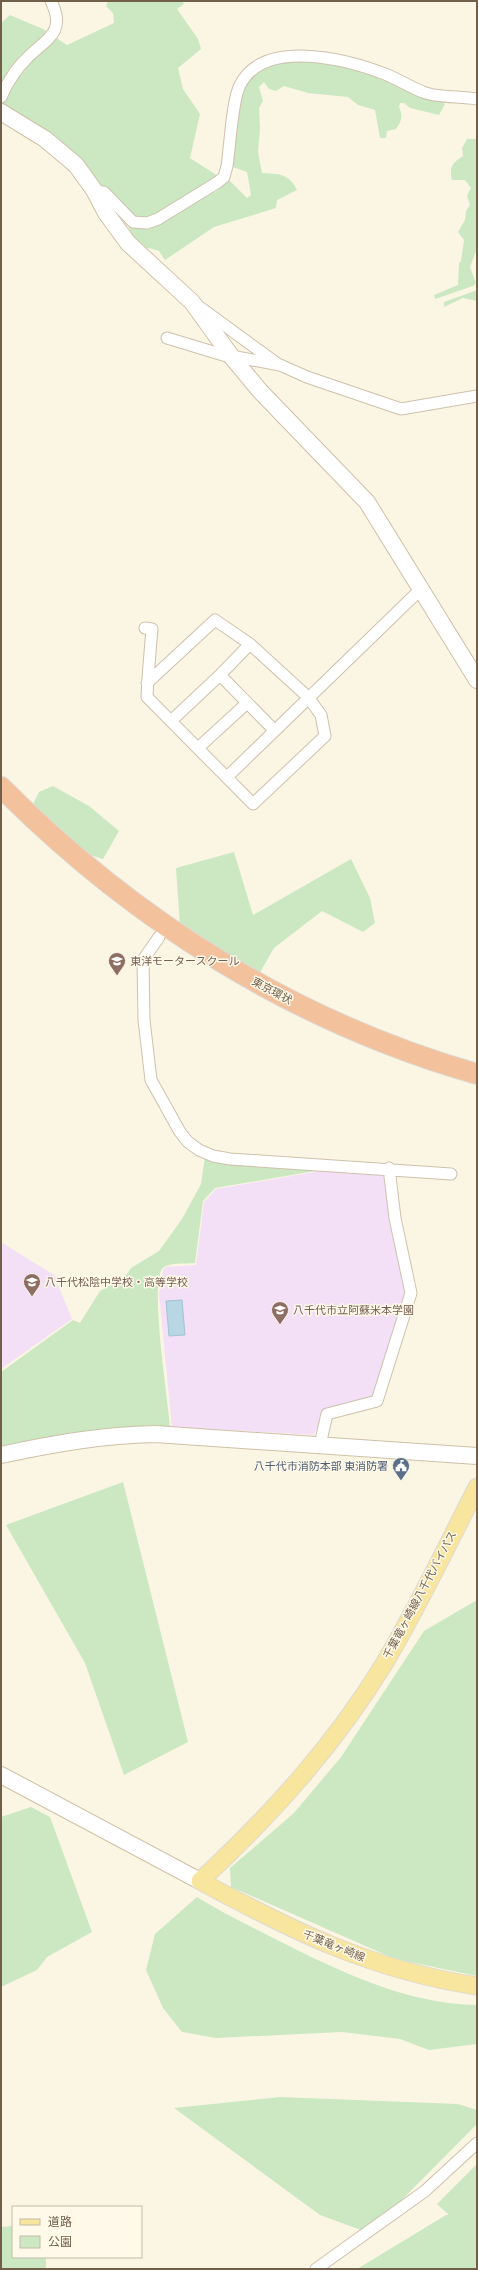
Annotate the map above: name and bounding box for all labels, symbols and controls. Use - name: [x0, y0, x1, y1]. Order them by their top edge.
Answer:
- school or university icon: 東洋モータースクール: [107, 951, 127, 976]
- place label: 東洋モータースクール: [130, 954, 239, 969]
- street label: 東京環状: [249, 974, 296, 1008]
- school or university icon: 八千代松陰中学校・高等学校: [22, 1272, 42, 1297]
- place label: 八千代松陰中学校・高等学校: [45, 1275, 188, 1290]
- school or university icon: 八千代市立阿蘇米本学園: [270, 1300, 290, 1325]
- place label: 八千代市立阿蘇米本学園: [293, 1303, 414, 1318]
- public building icon: 八千代市消防本部 東消防署: [391, 1456, 411, 1481]
- place label: 八千代市消防本部 東消防署: [254, 1459, 388, 1474]
- street label: 千葉竜ヶ崎線八千代バイパス: [380, 1528, 460, 1662]
- street label: 千葉竜ヶ崎線: [301, 1927, 367, 1965]
- legend: [12, 2206, 142, 2258]
- text: 道路: [48, 2214, 72, 2231]
- text: 公園: [48, 2234, 72, 2251]

